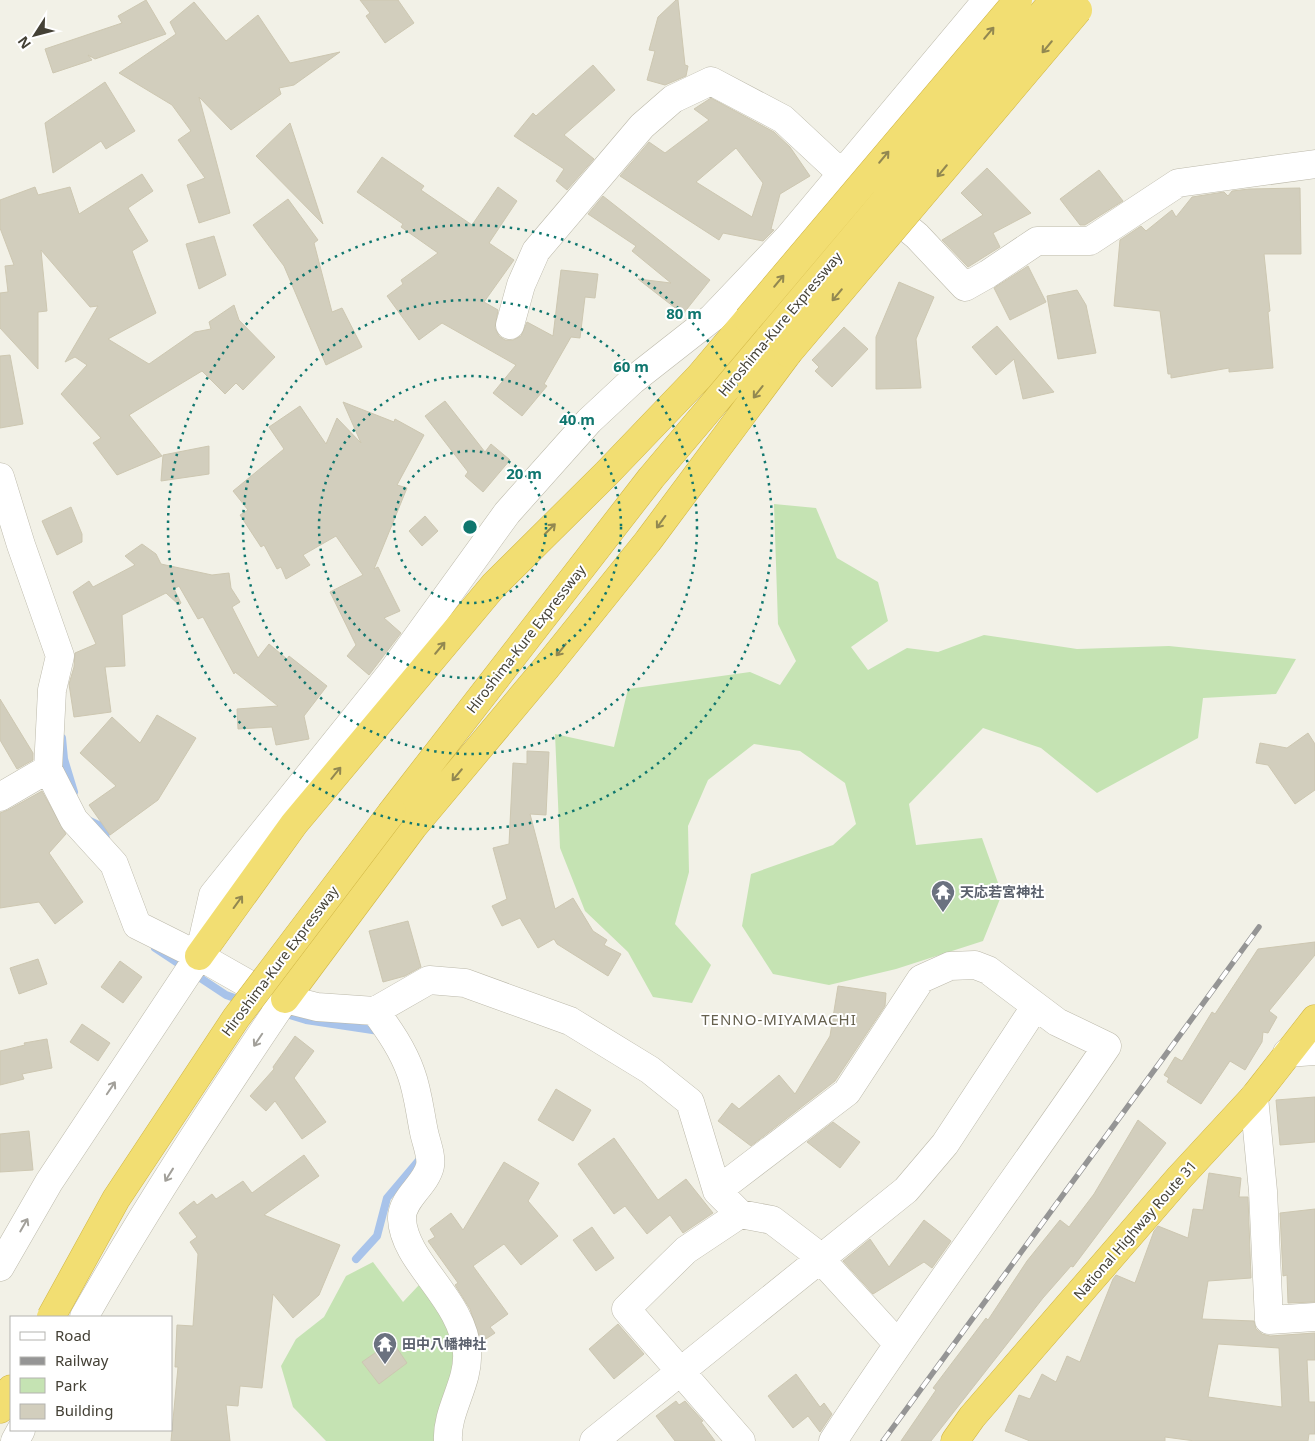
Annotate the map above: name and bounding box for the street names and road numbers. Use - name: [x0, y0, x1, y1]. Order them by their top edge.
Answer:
- street label: Hiroshima-Kure Expressway: [713, 247, 846, 400]
- street label: Hiroshima-Kure Expressway: [462, 560, 590, 717]
- street label: Hiroshima-Kure Expressway: [217, 881, 343, 1040]
- street label: National Highway Route 31: [1069, 1156, 1200, 1303]

